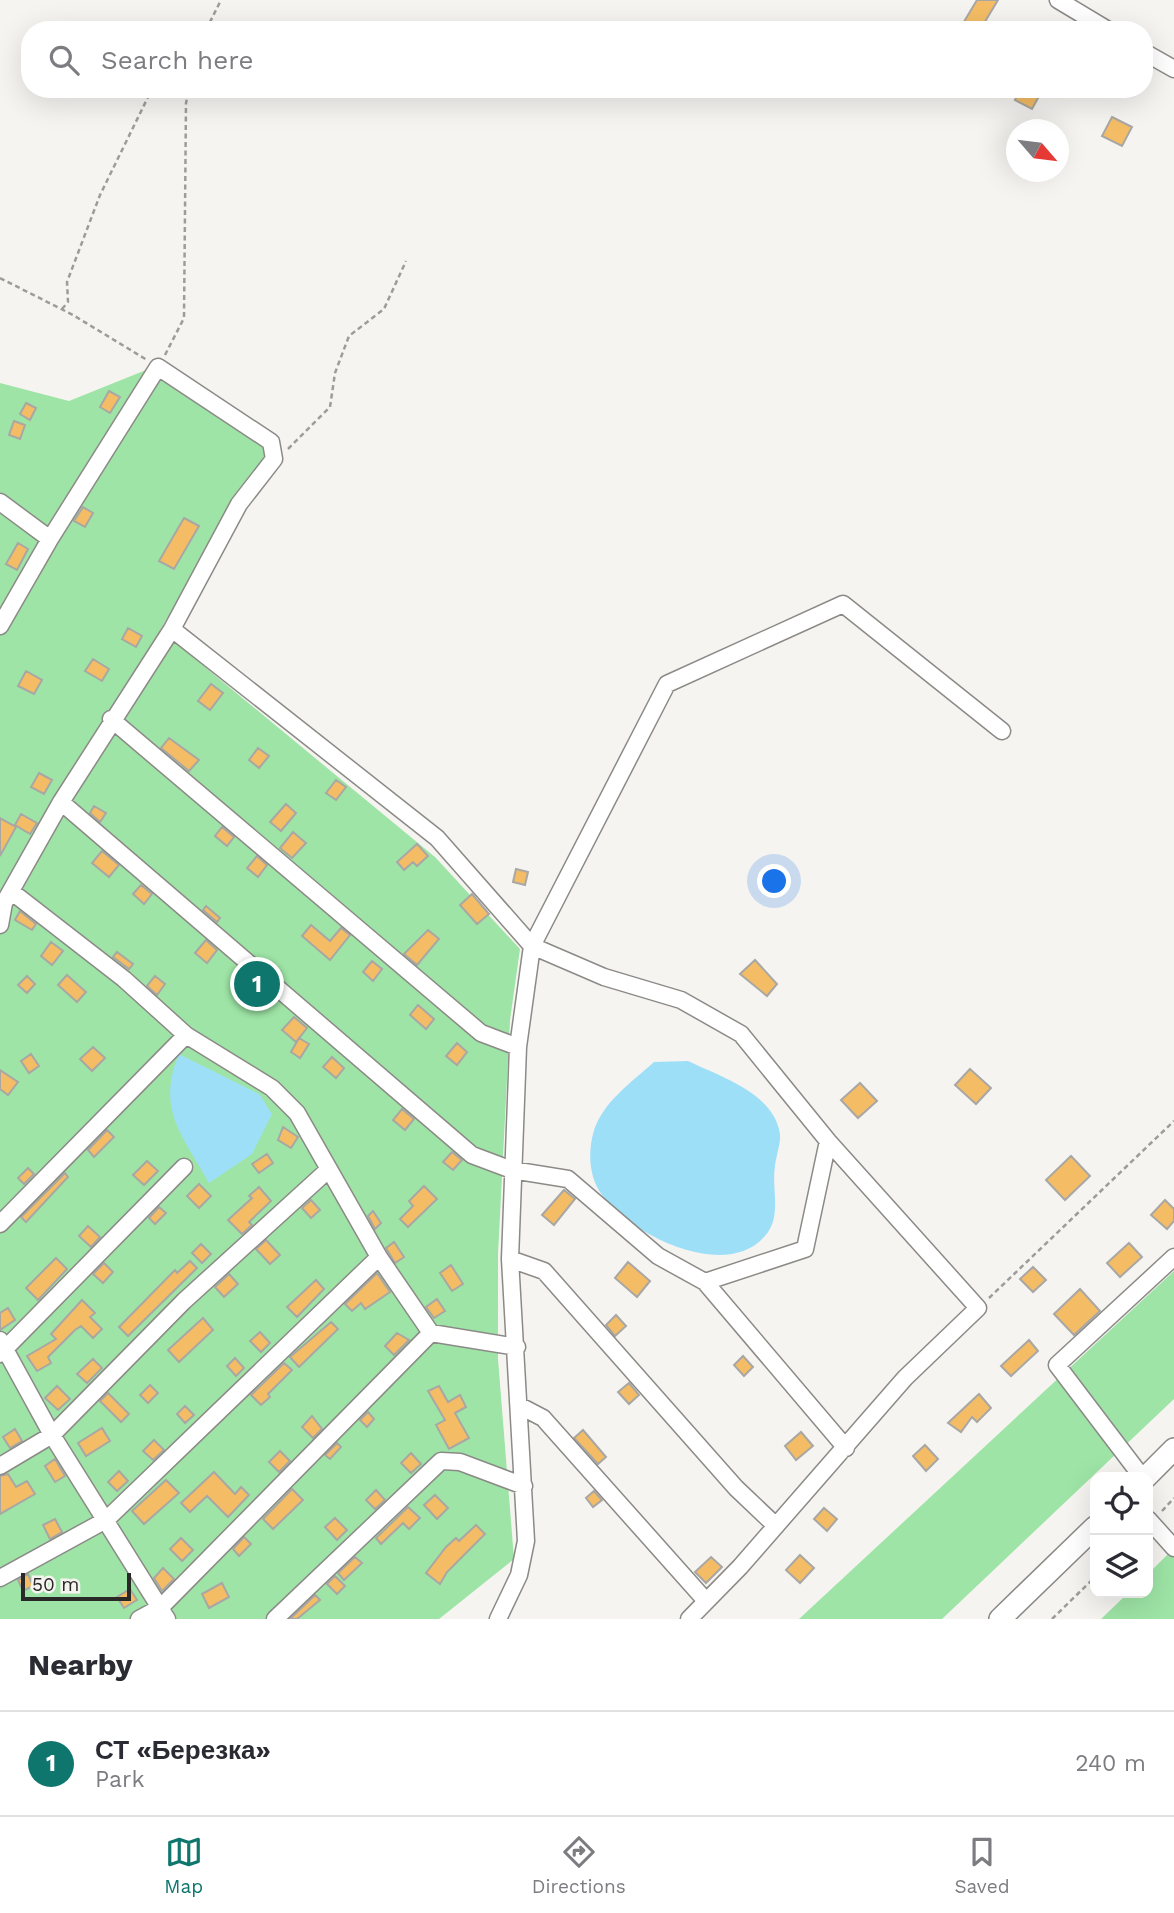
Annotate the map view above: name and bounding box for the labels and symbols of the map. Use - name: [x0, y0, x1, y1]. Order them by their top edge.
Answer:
- north arrow: [1006, 119, 1069, 182]
- your location: [757, 864, 791, 898]
- pin: 1: [234, 958, 280, 1010]
- scale bar: [21, 1570, 131, 1602]

